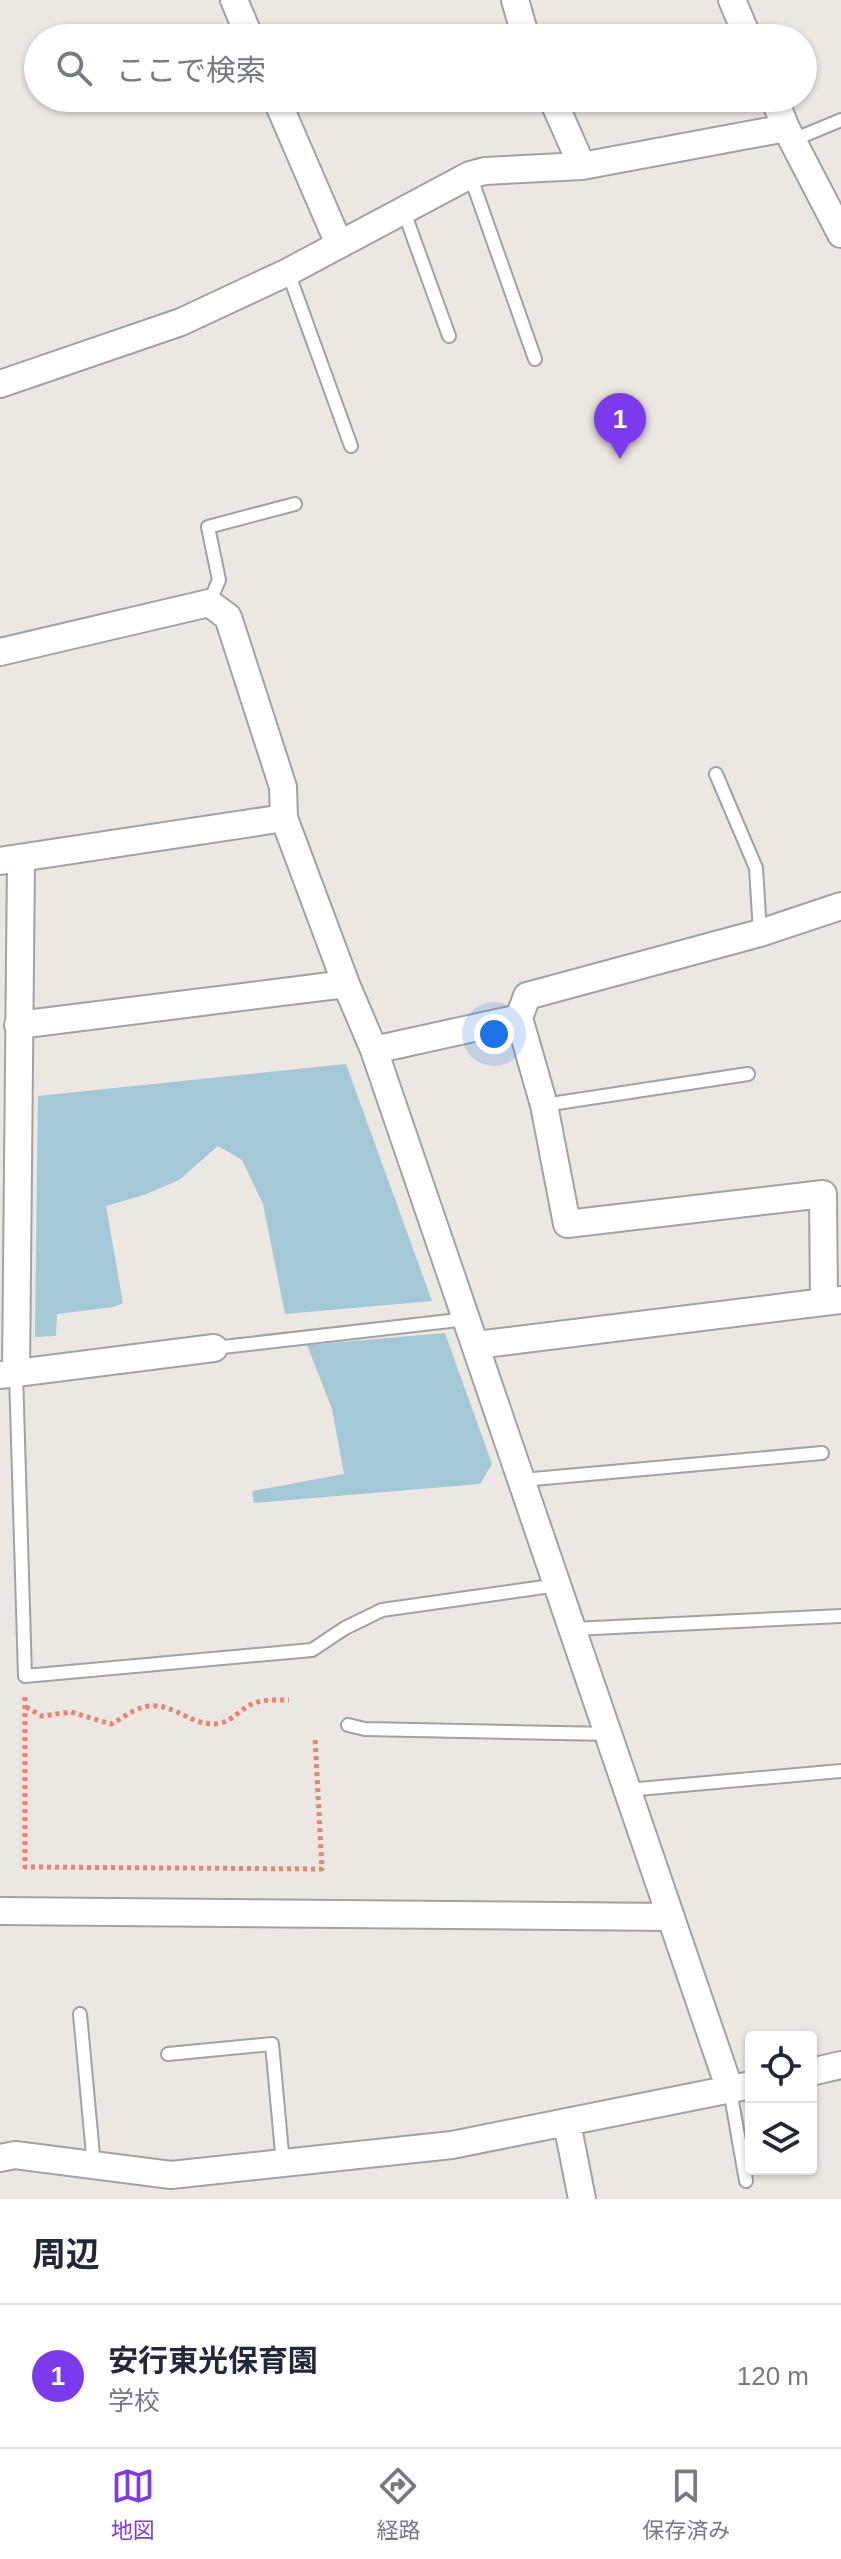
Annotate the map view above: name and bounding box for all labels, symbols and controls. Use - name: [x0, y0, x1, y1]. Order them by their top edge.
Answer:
- search box: [24, 24, 817, 112]
- icon: search: [52, 46, 96, 90]
- text: ここで検索: [116, 54, 266, 87]
- pin: 1: [594, 393, 646, 459]
- your location: [474, 1014, 514, 1054]
- map controls: [745, 2031, 817, 2175]
- button: locate: [745, 2031, 817, 2103]
- button: layers: [745, 2103, 817, 2175]
- text: 周辺: [32, 2235, 100, 2273]
- text: 安行東光保育園: [108, 2344, 318, 2377]
- text: 1: [51, 2361, 65, 2391]
- text: 120 m: [737, 2361, 809, 2391]
- text: 学校: [108, 2386, 160, 2416]
- tab: 地図: [111, 2464, 155, 2544]
- tab: 経路: [376, 2464, 420, 2544]
- tab: 保存済み: [642, 2464, 730, 2544]

